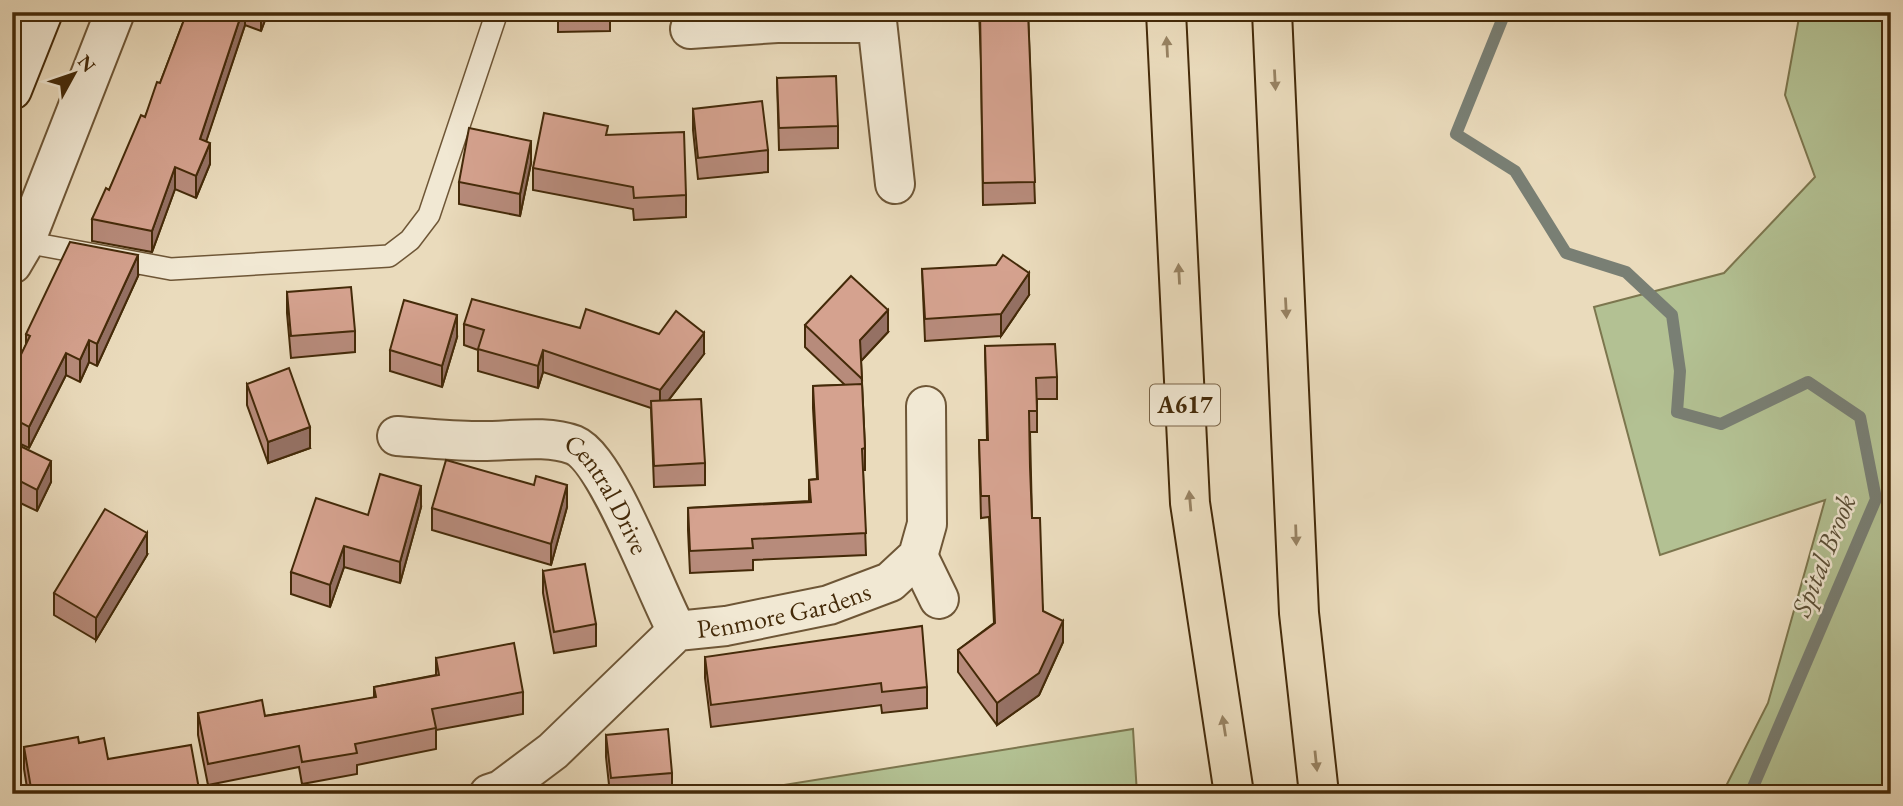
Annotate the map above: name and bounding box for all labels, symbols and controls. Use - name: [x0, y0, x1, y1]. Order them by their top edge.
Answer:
- one-way arrow: [1162, 36, 1173, 58]
- north arrow: [38, 38, 108, 108]
- text: N: [72, 49, 102, 78]
- one-way arrow: [1270, 70, 1281, 92]
- one-way arrow: [1173, 263, 1184, 285]
- one-way arrow: [1281, 297, 1292, 319]
- road number: A617: [1150, 384, 1220, 426]
- street label: Central Drive: [559, 426, 657, 560]
- water label: Spital Brook: [1782, 488, 1864, 622]
- one-way arrow: [1184, 490, 1195, 512]
- one-way arrow: [1291, 524, 1302, 546]
- street label: Penmore Gardens: [695, 574, 875, 646]
- one-way arrow: [1218, 715, 1229, 737]
- one-way arrow: [1310, 751, 1321, 773]

